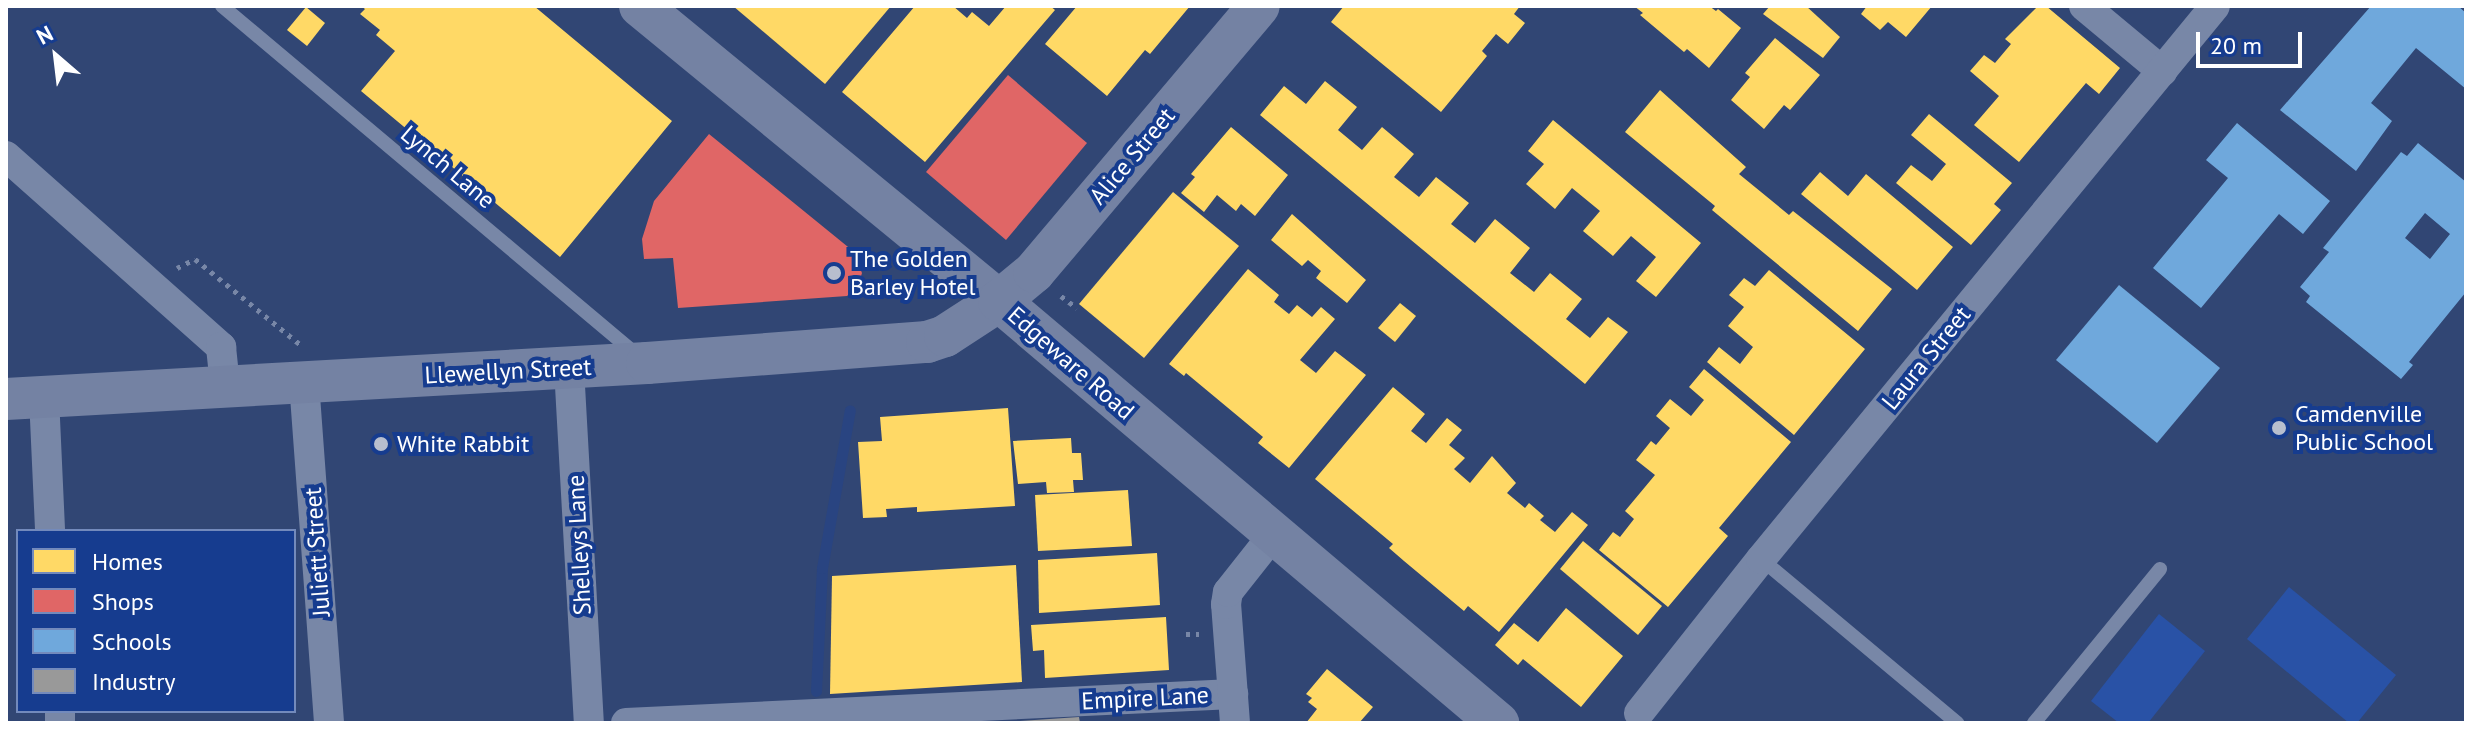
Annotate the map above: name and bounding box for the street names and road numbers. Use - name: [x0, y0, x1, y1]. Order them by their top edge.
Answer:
- street label: Alice Street: [1083, 102, 1181, 210]
- street label: Lynch Lane: [395, 119, 501, 215]
- street label: Edgeware Road: [1002, 300, 1140, 426]
- street label: Laura Street: [1876, 301, 1976, 415]
- street label: Llewellyn Street: [424, 352, 592, 390]
- street label: Shelleys Lane: [561, 474, 597, 616]
- street label: Juliett Street: [298, 486, 336, 618]
- street label: Empire Lane: [1080, 680, 1210, 716]

